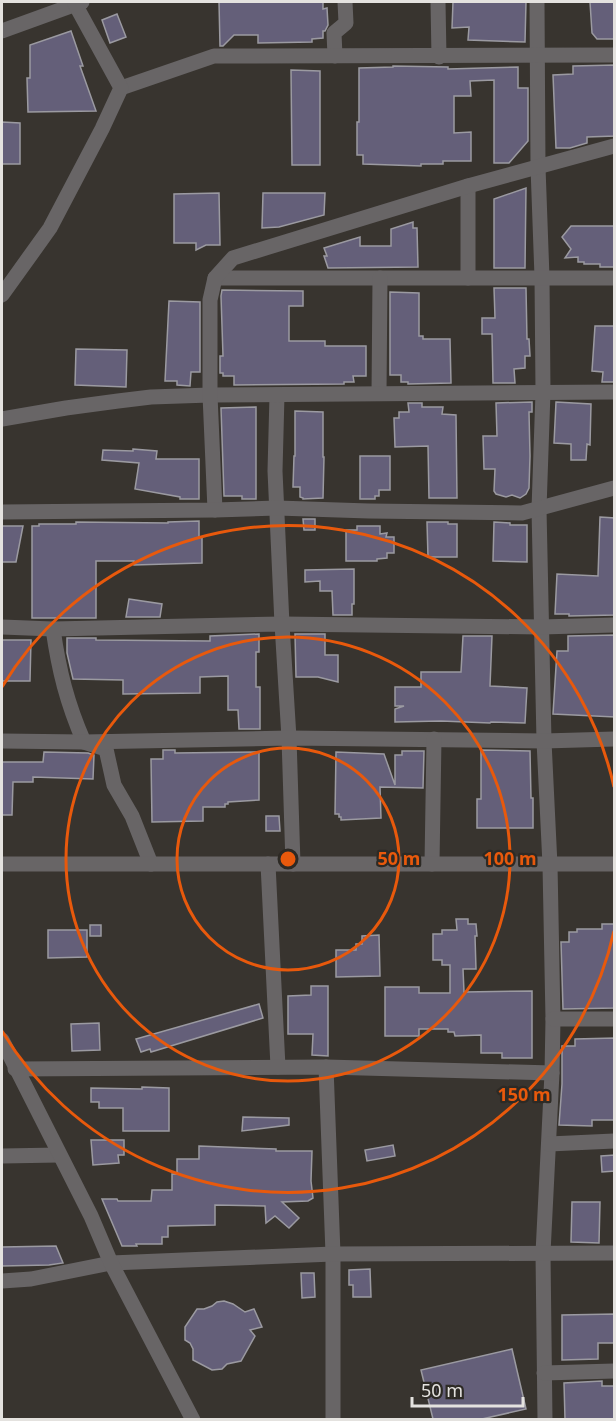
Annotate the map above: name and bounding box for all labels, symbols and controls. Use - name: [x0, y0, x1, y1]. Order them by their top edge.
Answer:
- text: 50 m: [378, 846, 420, 870]
- text: 100 m: [483, 846, 537, 870]
- centre of rings: [278, 849, 298, 869]
- text: 150 m: [497, 1082, 551, 1106]
- scale bar: [412, 1370, 523, 1408]
- text: 50 m: [421, 1378, 463, 1402]

